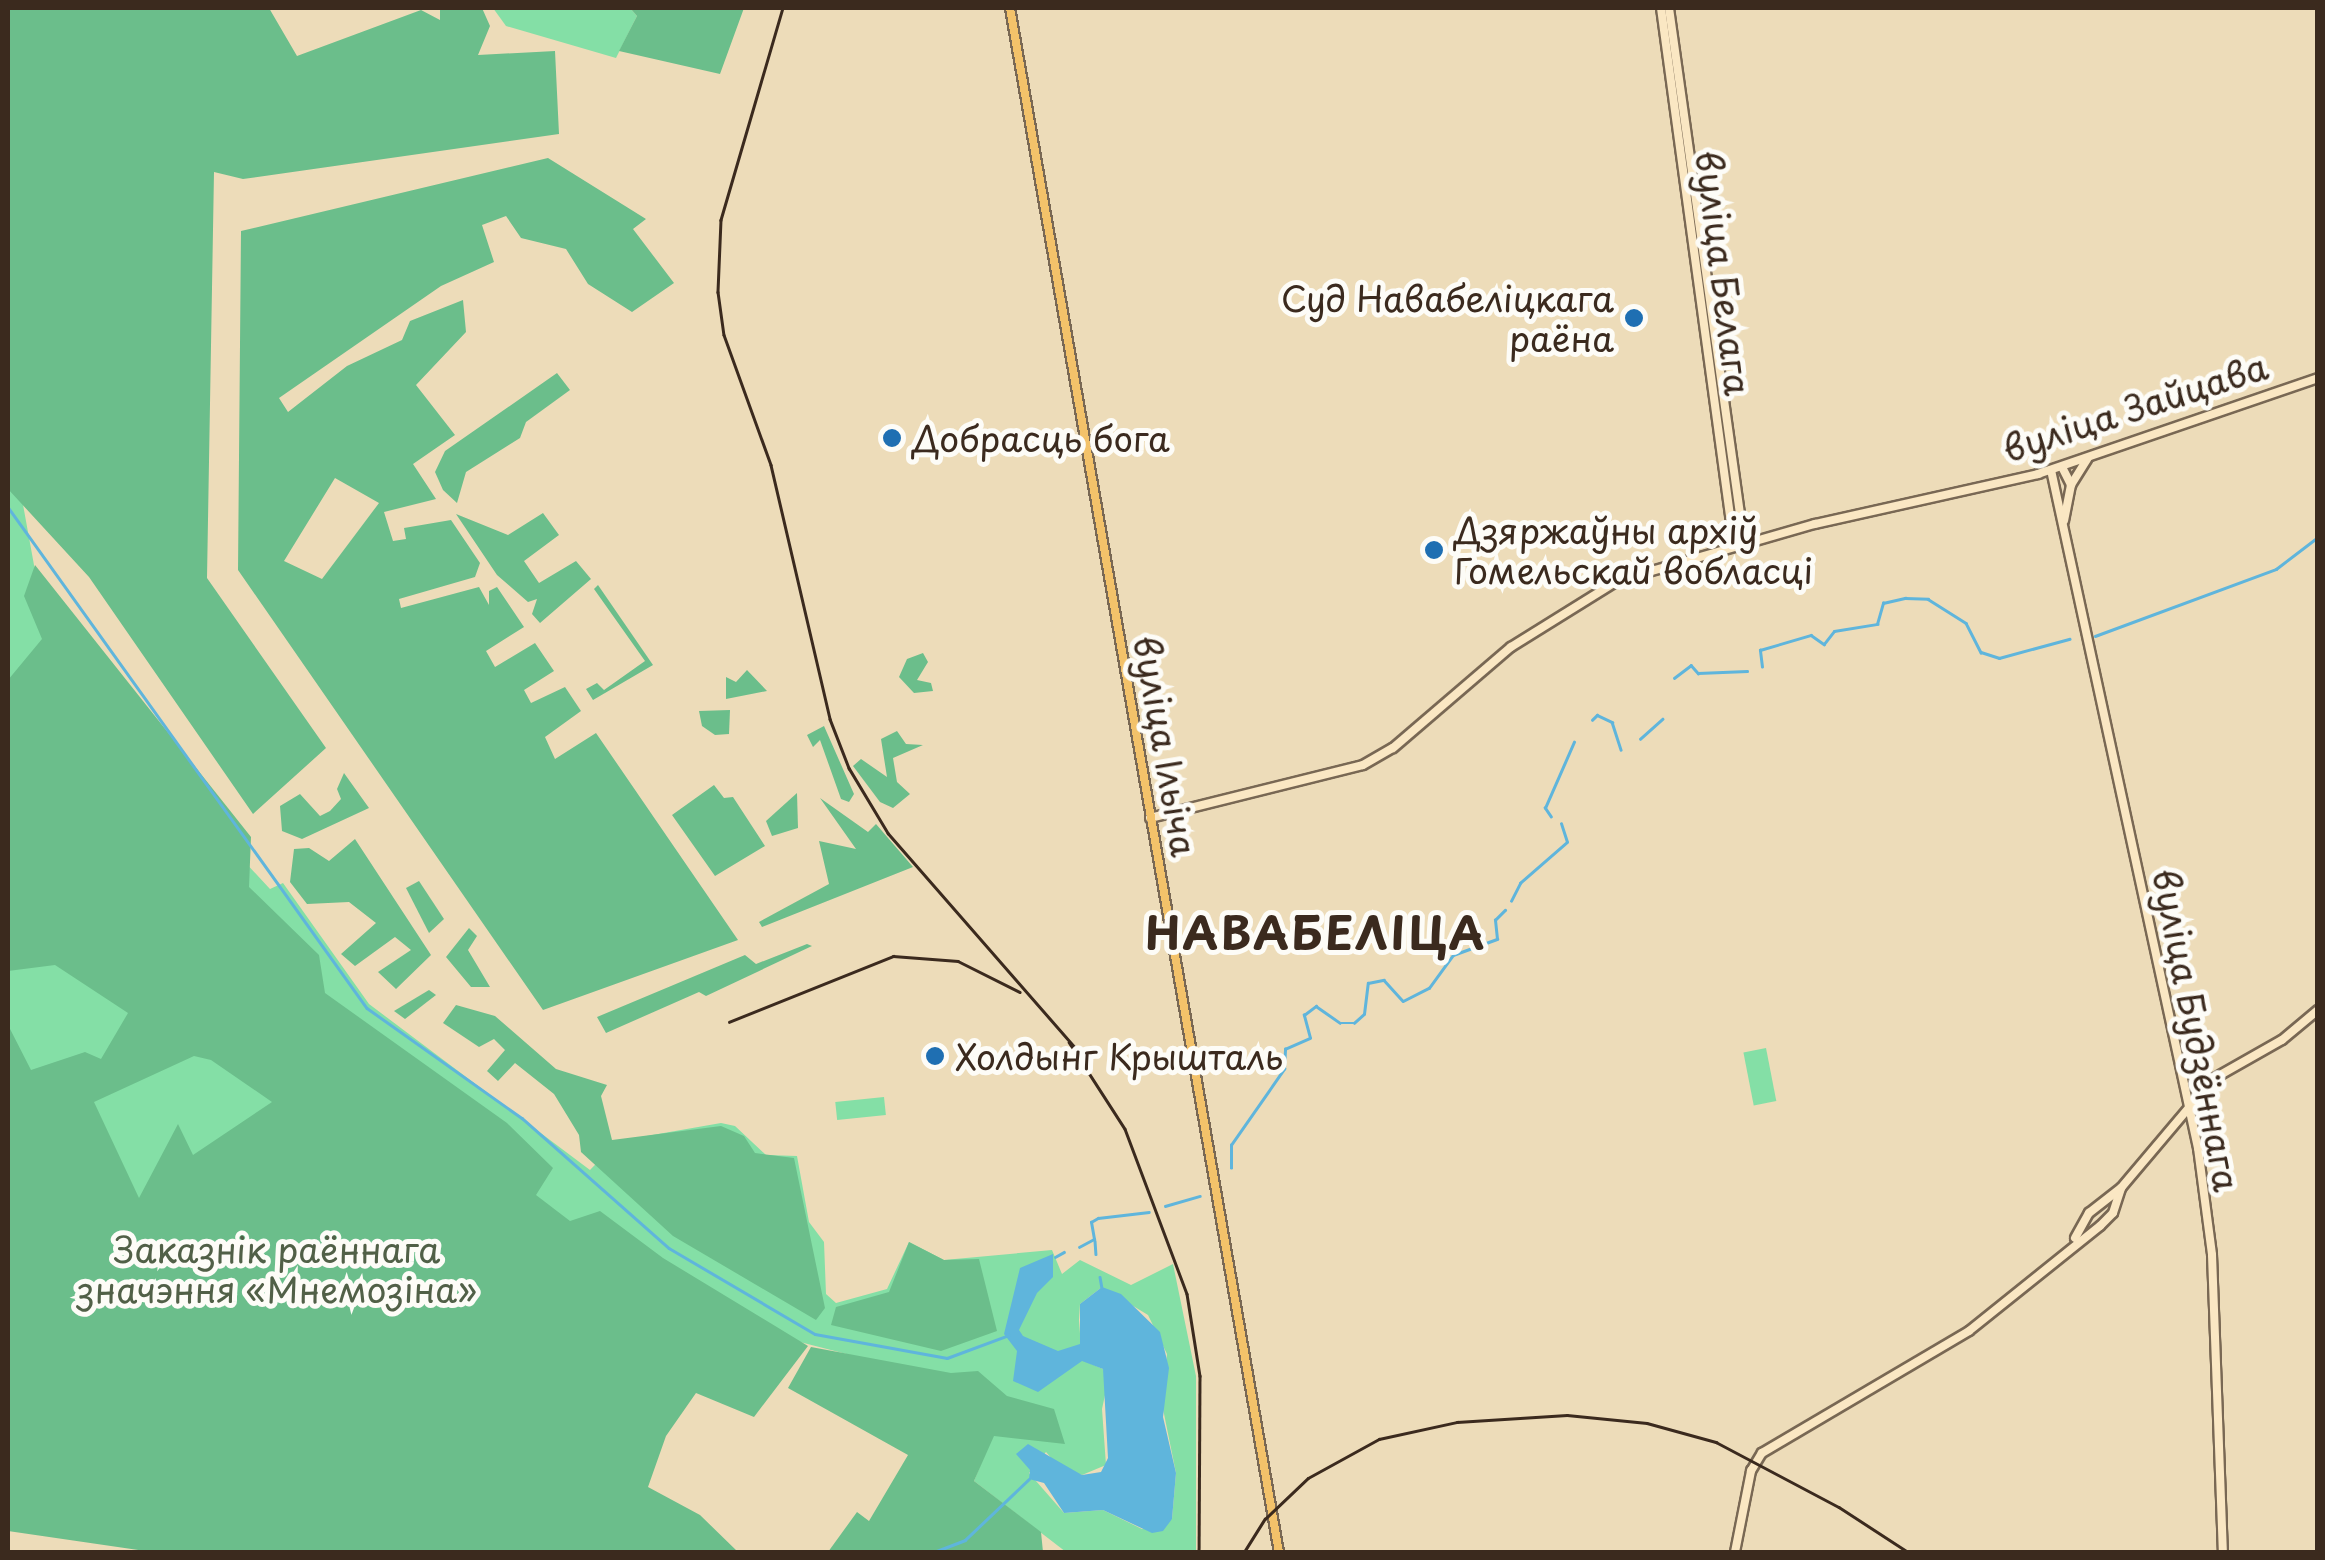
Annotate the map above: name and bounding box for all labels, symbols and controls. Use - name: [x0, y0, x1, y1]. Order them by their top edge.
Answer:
- street label: вуліца Белага: [1688, 148, 1760, 398]
- place label: Суд Навабеліцкага раёна: [1278, 277, 1614, 359]
- marker: Суд Навабеліцкага раёна: [1623, 307, 1645, 329]
- street label: вуліца Зайцава: [1998, 345, 2272, 469]
- place label: Добрасць бога: [912, 417, 1169, 459]
- marker: Добрасць бога: [881, 427, 903, 449]
- place label: Дзяржаўны архіў Гомельскай вобласці: [1454, 509, 1815, 591]
- marker: Дзяржаўны архіў Гомельскай вобласці: [1423, 539, 1445, 561]
- street label: вуліца Ільіча: [1126, 632, 1206, 860]
- street label: вуліца Будзённага: [2145, 865, 2249, 1195]
- district label: НАВАБЕЛІЦА: [1146, 905, 1486, 959]
- place label: Холдынг Крышталь: [955, 1035, 1284, 1077]
- marker: Холдынг Крышталь: [924, 1045, 946, 1067]
- park label: Заказнік раённага значэння «Мнемозіна»: [76, 1228, 478, 1310]

